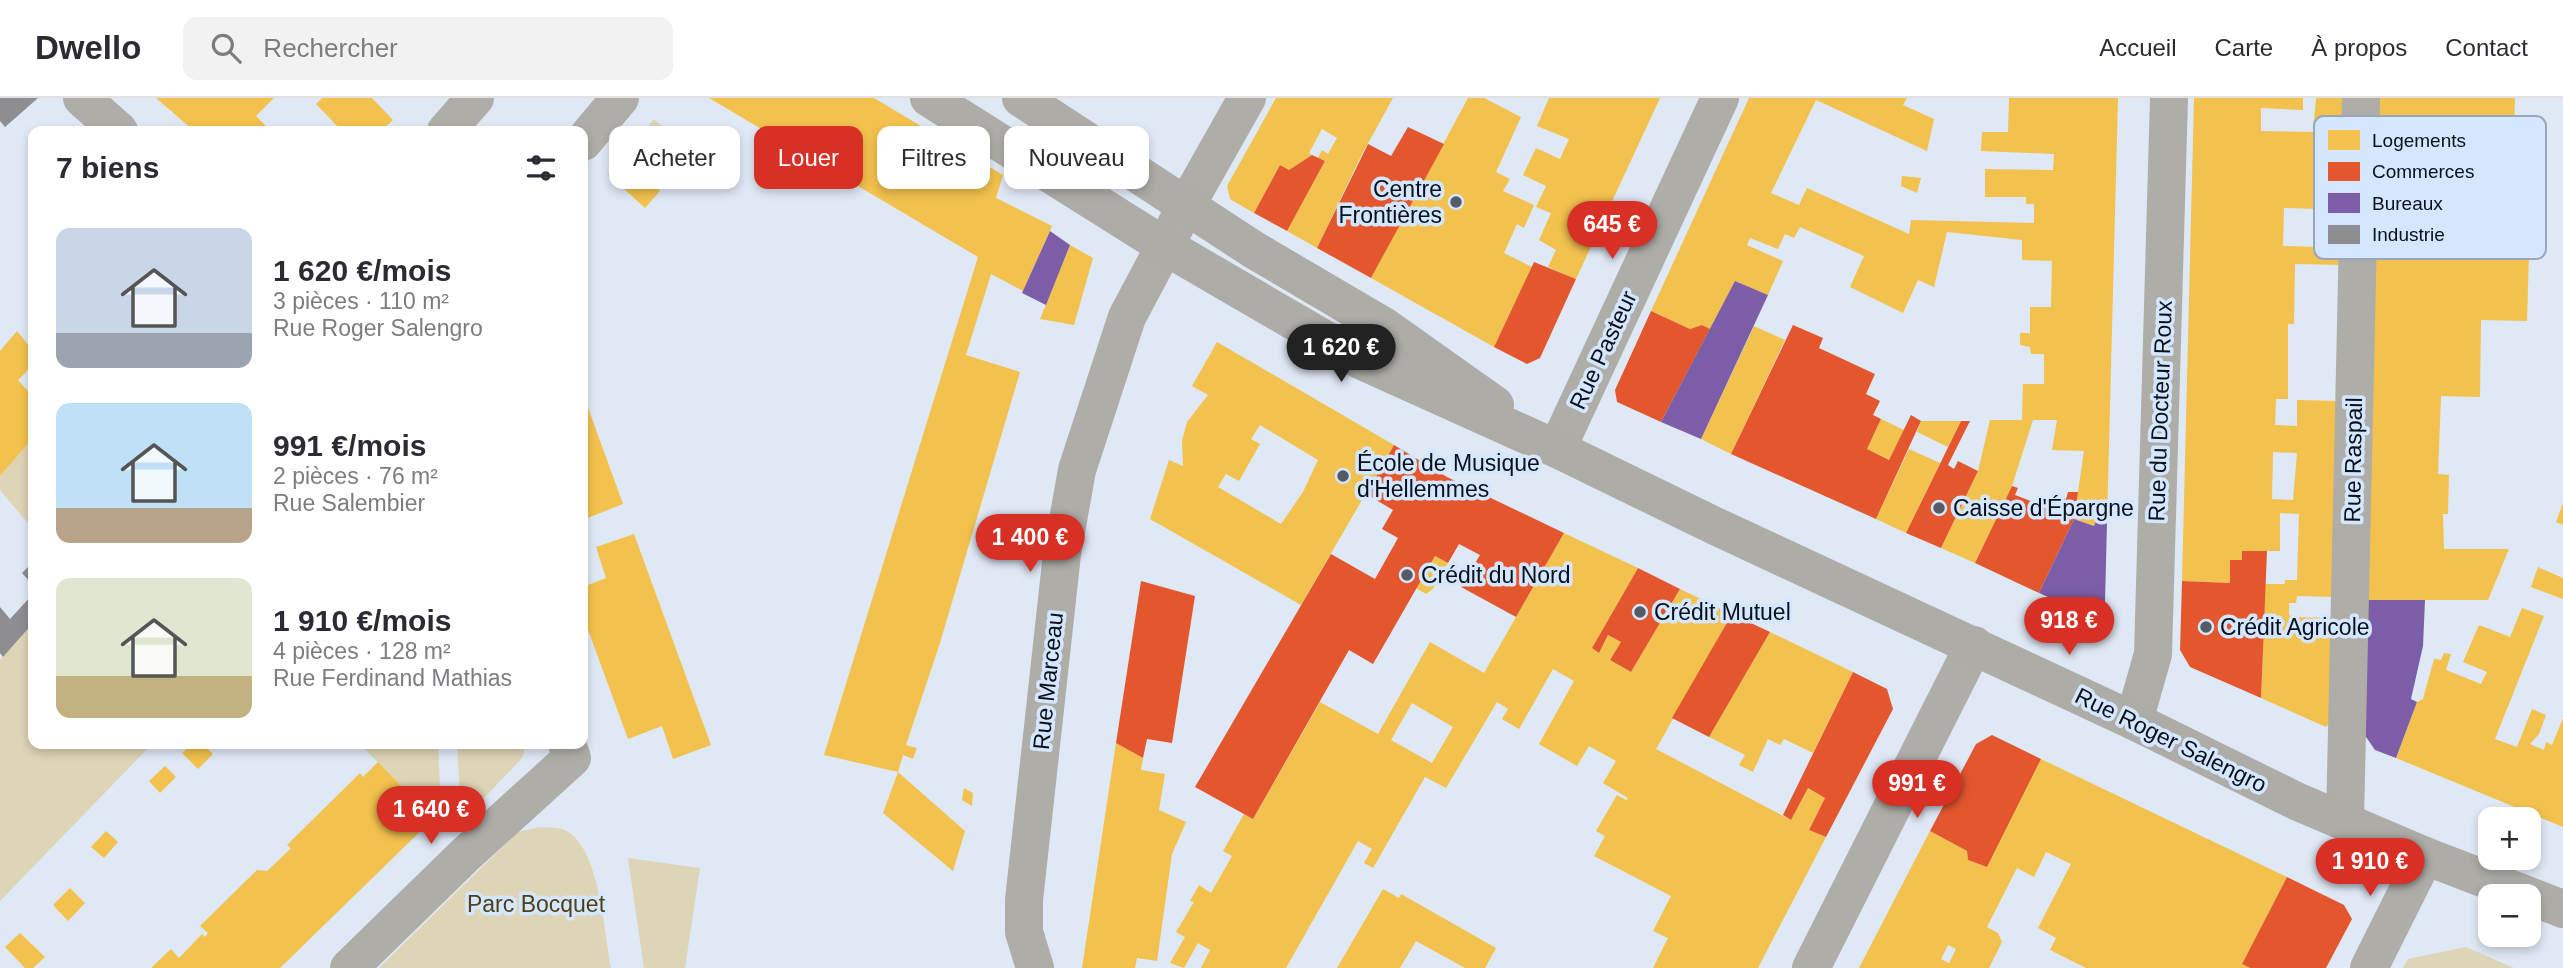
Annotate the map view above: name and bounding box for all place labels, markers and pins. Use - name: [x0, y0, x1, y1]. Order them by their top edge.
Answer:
- place label: Centre Frontières: [1338, 176, 1442, 228]
- marker: Centre Frontières: [1448, 194, 1464, 210]
- pin: 645 €: [1563, 202, 1661, 261]
- pin: 1 620 €: [1276, 324, 1406, 384]
- place label: École de Musique d'Hellemmes: [1357, 450, 1540, 502]
- marker: École de Musique d'Hellemmes: [1335, 468, 1351, 484]
- place label: Caisse d'Épargne: [1953, 495, 2134, 521]
- marker: Caisse d'Épargne: [1931, 500, 1947, 516]
- pin: 1 400 €: [965, 514, 1095, 574]
- place label: Crédit du Nord: [1421, 562, 1571, 588]
- marker: Crédit du Nord: [1399, 567, 1415, 583]
- pin: 918 €: [2020, 598, 2118, 657]
- place label: Crédit Mutuel: [1654, 599, 1791, 625]
- marker: Crédit Mutuel: [1632, 604, 1648, 620]
- place label: Crédit Agricole: [2220, 614, 2370, 640]
- marker: Crédit Agricole: [2198, 619, 2214, 635]
- pin: 991 €: [1868, 760, 1966, 820]
- pin: 1 640 €: [366, 786, 496, 846]
- pin: 1 910 €: [2305, 838, 2435, 898]

